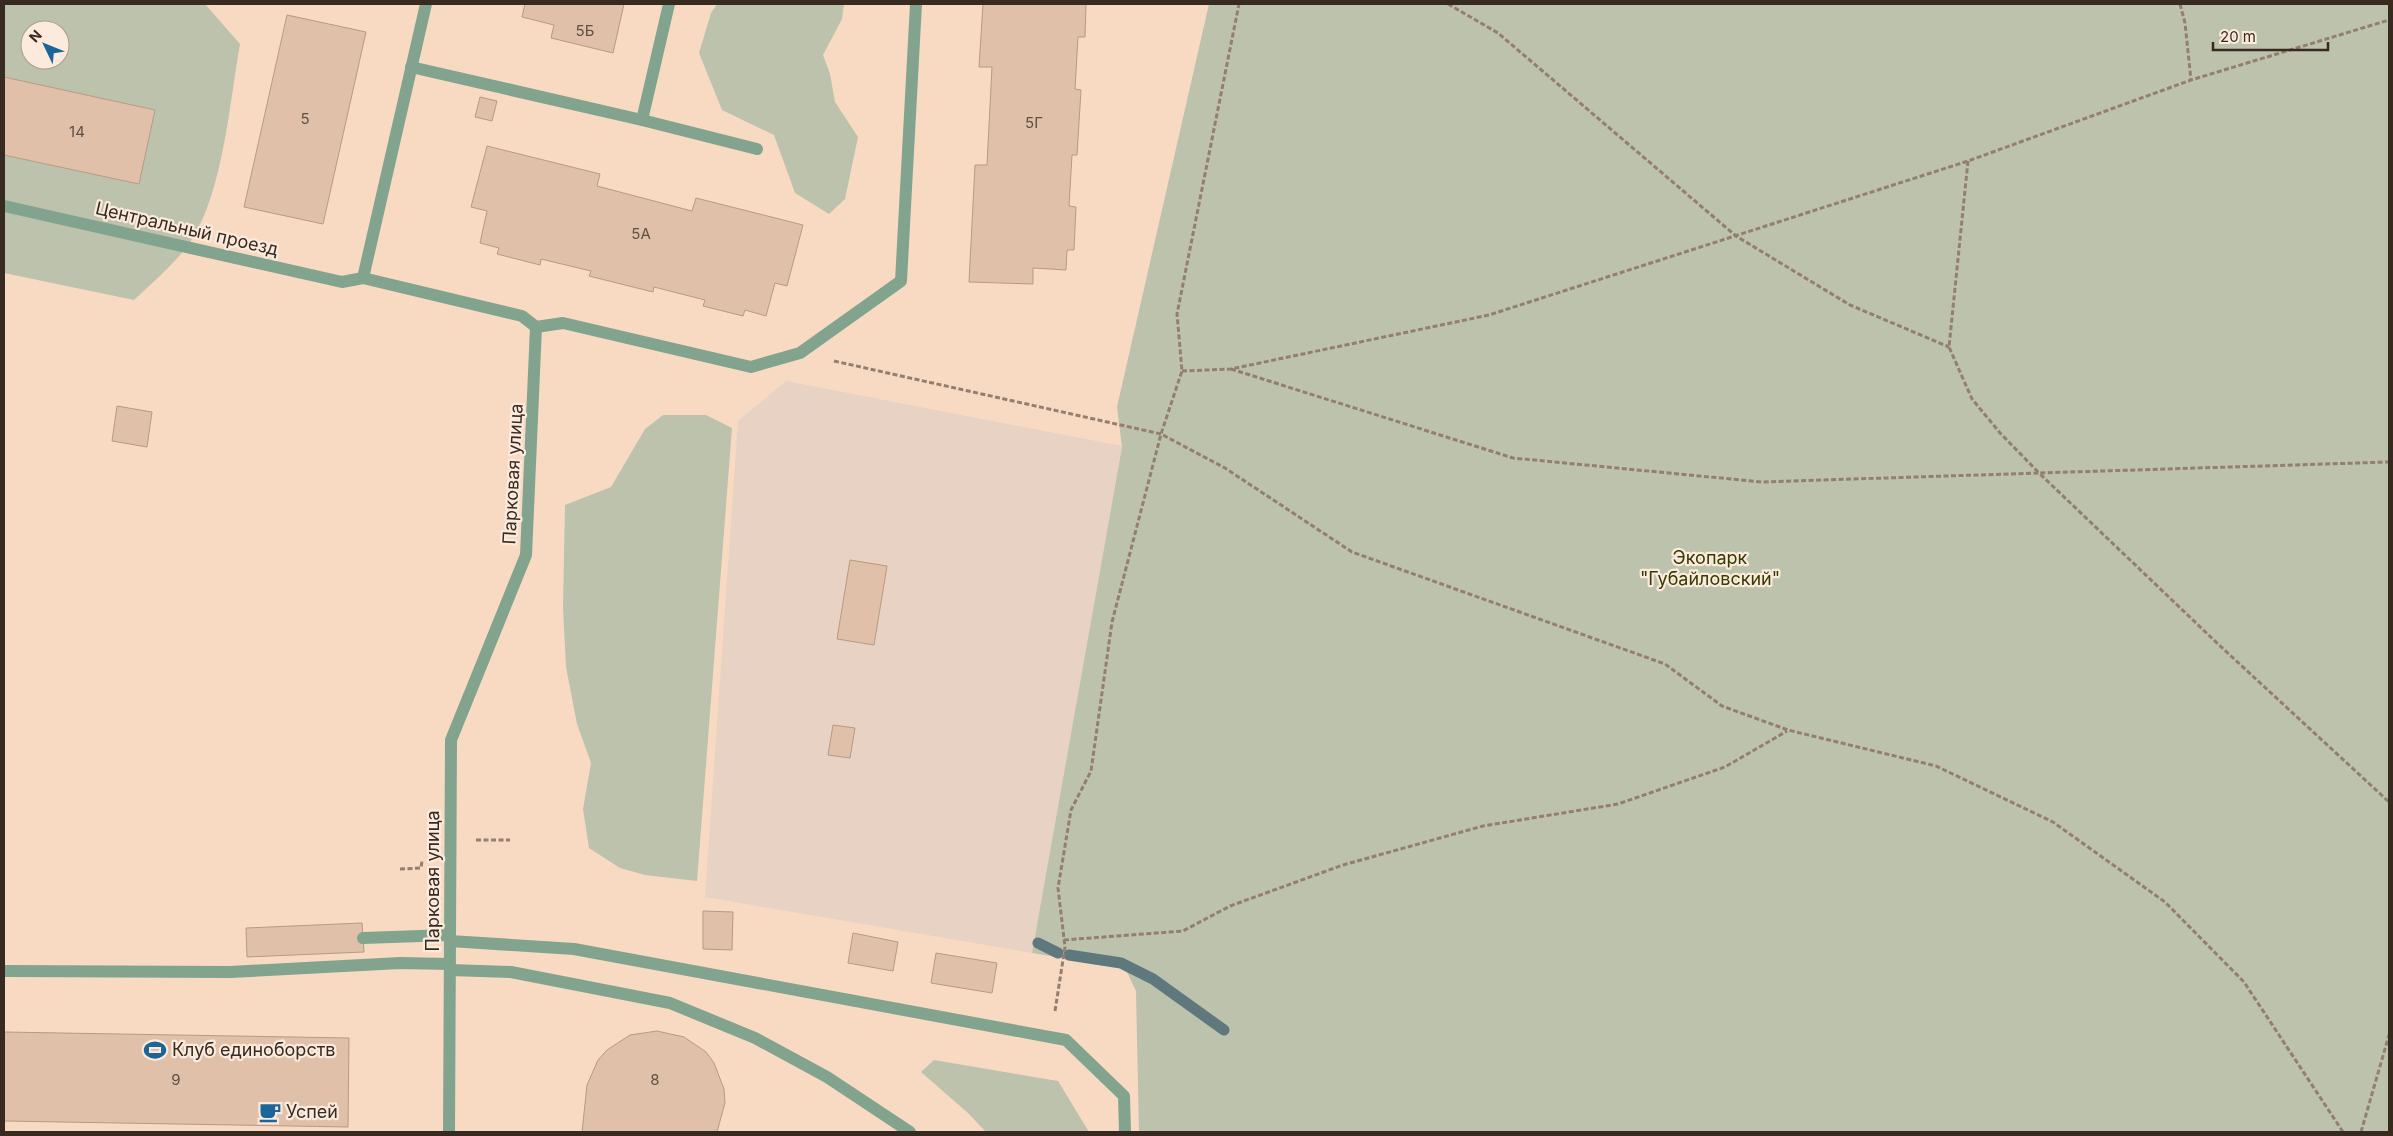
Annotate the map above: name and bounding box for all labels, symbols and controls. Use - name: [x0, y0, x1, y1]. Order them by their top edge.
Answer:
- north arrow: [20, 20, 70, 70]
- scale bar: [2213, 20, 2328, 52]
- house number: 5Б: [576, 21, 594, 40]
- text: N: [25, 26, 45, 45]
- text: 20 m: [2220, 27, 2256, 46]
- house number: 5: [300, 109, 310, 128]
- house number: 5Г: [1025, 113, 1043, 132]
- house number: 14: [69, 122, 85, 141]
- street label: Центральный проезд: [94, 197, 281, 260]
- house number: 5А: [631, 224, 651, 243]
- street label: Парковая улица: [498, 403, 527, 545]
- park label: Экопарк "Губайловский": [1640, 547, 1780, 589]
- street label: Парковая улица: [422, 810, 443, 952]
- sports icon: Клуб единоборств: [142, 1037, 168, 1063]
- place label: Клуб единоборств: [172, 1039, 336, 1060]
- house number: 9: [171, 1070, 181, 1089]
- house number: 8: [650, 1070, 660, 1089]
- cafe icon: Успей: [257, 1099, 283, 1125]
- place label: Успей: [286, 1101, 338, 1122]

